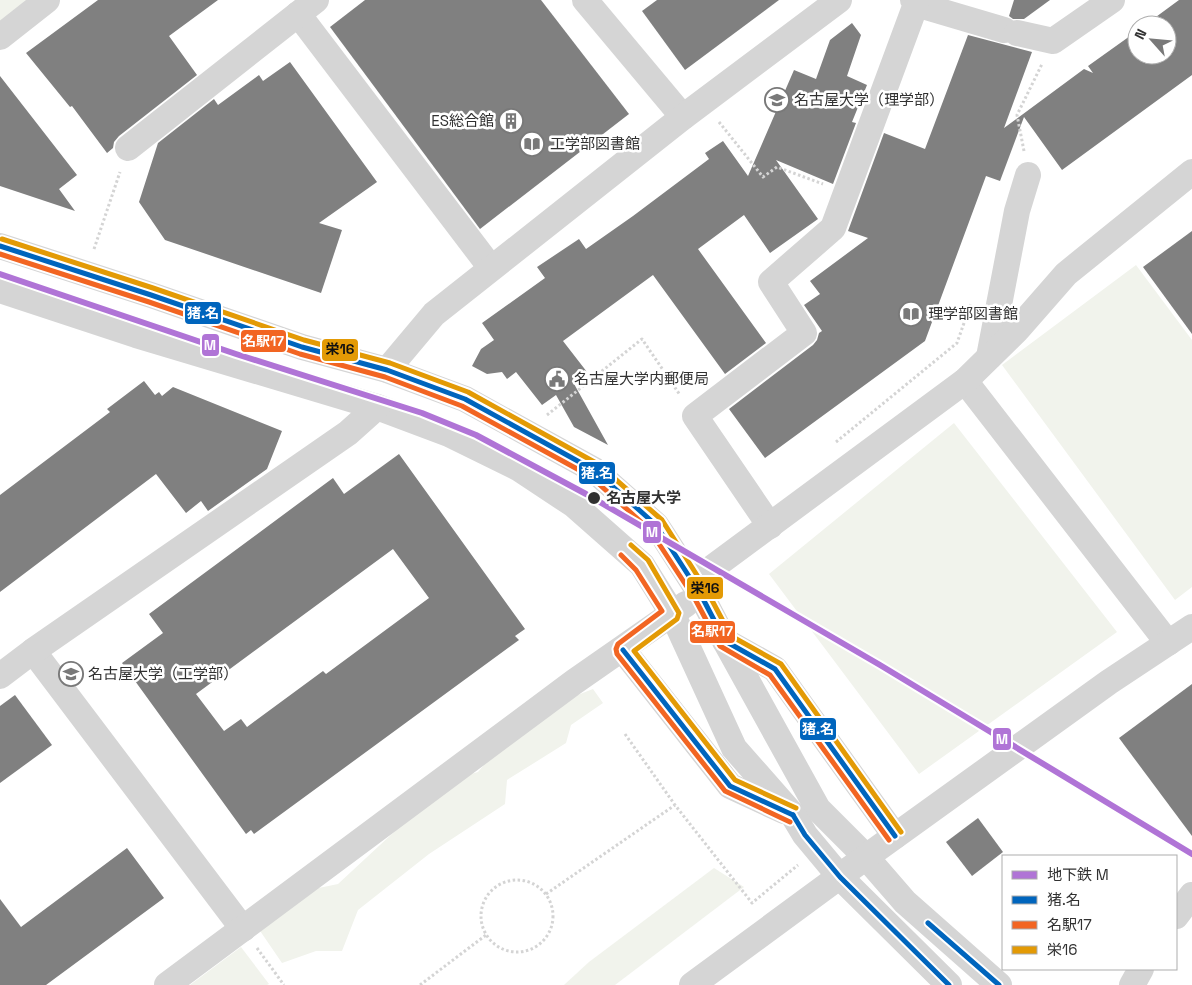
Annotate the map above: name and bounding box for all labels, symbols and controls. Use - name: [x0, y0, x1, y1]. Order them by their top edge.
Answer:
- north arrow: [1127, 15, 1177, 65]
- text: N: [1130, 26, 1151, 42]
- school or university icon: 名古屋大学（理学部）: [764, 87, 790, 113]
- place label: 名古屋大学（理学部）: [794, 90, 944, 109]
- building icon: ES総合館: [498, 108, 524, 134]
- place label: ES総合館: [431, 111, 494, 130]
- library icon: 工学部図書館: [519, 131, 545, 157]
- place label: 工学部図書館: [550, 134, 640, 153]
- line badge: 猪.名: [184, 301, 222, 325]
- library icon: 理学部図書館: [898, 301, 924, 327]
- text: 猪.名: [187, 304, 219, 322]
- place label: 理学部図書館: [928, 304, 1018, 323]
- line badge: 名駅17: [240, 329, 287, 353]
- text: 名駅17: [242, 332, 284, 350]
- line badge: M: [201, 333, 220, 357]
- text: M: [204, 336, 216, 354]
- line badge: 栄16: [321, 338, 359, 362]
- text: 栄16: [326, 340, 355, 358]
- public building icon: 名古屋大学内郵便局: [544, 366, 570, 392]
- place label: 名古屋大学内郵便局: [574, 369, 709, 388]
- line badge: 猪.名: [578, 461, 616, 485]
- text: 猪.名: [581, 464, 613, 482]
- place label: 名古屋大学: [606, 488, 681, 507]
- marker: 名古屋大学: [586, 490, 602, 506]
- line badge: M: [642, 520, 662, 544]
- text: M: [646, 523, 658, 541]
- line badge: 栄16: [686, 576, 724, 600]
- text: 栄16: [691, 579, 720, 597]
- line badge: 名駅17: [689, 620, 736, 644]
- text: 名駅17: [691, 622, 733, 640]
- school or university icon: 名古屋大学（工学部）: [58, 661, 84, 687]
- place label: 名古屋大学（工学部）: [88, 664, 238, 683]
- line badge: 猪.名: [799, 717, 837, 741]
- text: 猪.名: [802, 720, 834, 738]
- line badge: M: [992, 727, 1012, 751]
- text: M: [996, 730, 1008, 748]
- legend: [1002, 855, 1177, 970]
- text: 地下鉄 M: [1047, 865, 1109, 884]
- text: 猪.名: [1047, 890, 1081, 909]
- text: 名駅17: [1047, 915, 1092, 934]
- text: 栄16: [1047, 940, 1077, 959]

